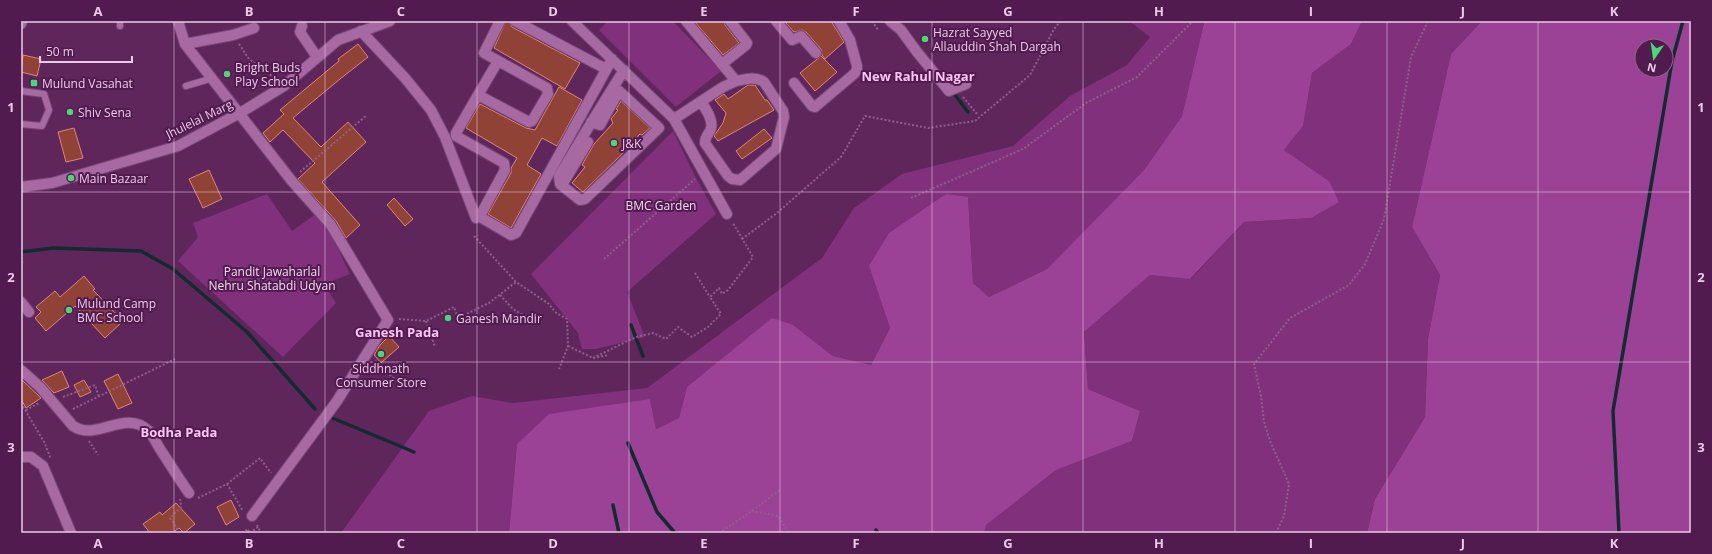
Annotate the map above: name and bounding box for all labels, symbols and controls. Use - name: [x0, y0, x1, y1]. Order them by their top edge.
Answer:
- text: A: [94, 2, 103, 20]
- text: B: [245, 2, 254, 20]
- text: C: [397, 2, 405, 20]
- text: D: [548, 2, 558, 20]
- text: E: [700, 2, 708, 20]
- text: F: [852, 2, 860, 20]
- text: G: [1003, 2, 1013, 20]
- text: H: [1154, 2, 1164, 20]
- text: I: [1309, 2, 1313, 20]
- text: J: [1460, 2, 1465, 20]
- text: K: [1610, 2, 1619, 20]
- place label: Hazrat Sayyed Allauddin Shah Dargah: [933, 24, 1061, 55]
- marker: Hazrat Sayyed Allauddin Shah Dargah: [920, 34, 930, 44]
- scale bar: [40, 38, 132, 64]
- north arrow: [1634, 38, 1674, 78]
- text: 50 m: [46, 43, 74, 60]
- place label: Bright Buds Play School: [235, 59, 300, 90]
- text: N: [1646, 60, 1658, 77]
- district label: New Rahul Nagar: [861, 67, 975, 85]
- marker: Bright Buds Play School: [222, 69, 232, 79]
- place label: Mulund Vasahat: [42, 75, 133, 92]
- marker: Mulund Vasahat: [29, 78, 39, 88]
- street label: Jhulelal Marg: [162, 95, 236, 143]
- text: 1: [7, 98, 15, 116]
- text: 1: [1697, 98, 1705, 116]
- place label: Shiv Sena: [78, 104, 131, 121]
- marker: Shiv Sena: [65, 107, 75, 117]
- place label: J&K: [621, 135, 642, 152]
- marker: J&K: [609, 138, 619, 148]
- place label: Main Bazaar: [79, 170, 148, 187]
- marker: Main Bazaar: [66, 173, 76, 183]
- park label: BMC Garden: [626, 197, 696, 214]
- park label: Pandit Jawaharlal Nehru Shatabdi Udyan: [208, 263, 336, 294]
- text: 2: [7, 268, 15, 286]
- text: 2: [1697, 268, 1705, 286]
- place label: Mulund Camp BMC School: [77, 295, 156, 326]
- marker: Mulund Camp BMC School: [64, 305, 74, 315]
- place label: Ganesh Mandir: [456, 310, 542, 327]
- marker: Ganesh Mandir: [443, 313, 453, 323]
- district label: Ganesh Pada: [355, 323, 439, 341]
- marker: Siddhnath Consumer Store: [376, 349, 386, 359]
- place label: Siddhnath Consumer Store: [336, 360, 427, 391]
- district label: Bodha Pada: [141, 423, 217, 441]
- text: 3: [7, 438, 15, 456]
- text: 3: [1697, 438, 1705, 456]
- text: A: [94, 534, 103, 552]
- text: B: [245, 534, 254, 552]
- text: C: [397, 534, 405, 552]
- text: D: [548, 534, 558, 552]
- text: E: [700, 534, 708, 552]
- text: F: [852, 534, 860, 552]
- text: G: [1003, 534, 1013, 552]
- text: H: [1154, 534, 1164, 552]
- text: I: [1309, 534, 1313, 552]
- text: J: [1460, 534, 1465, 552]
- text: K: [1610, 534, 1619, 552]

